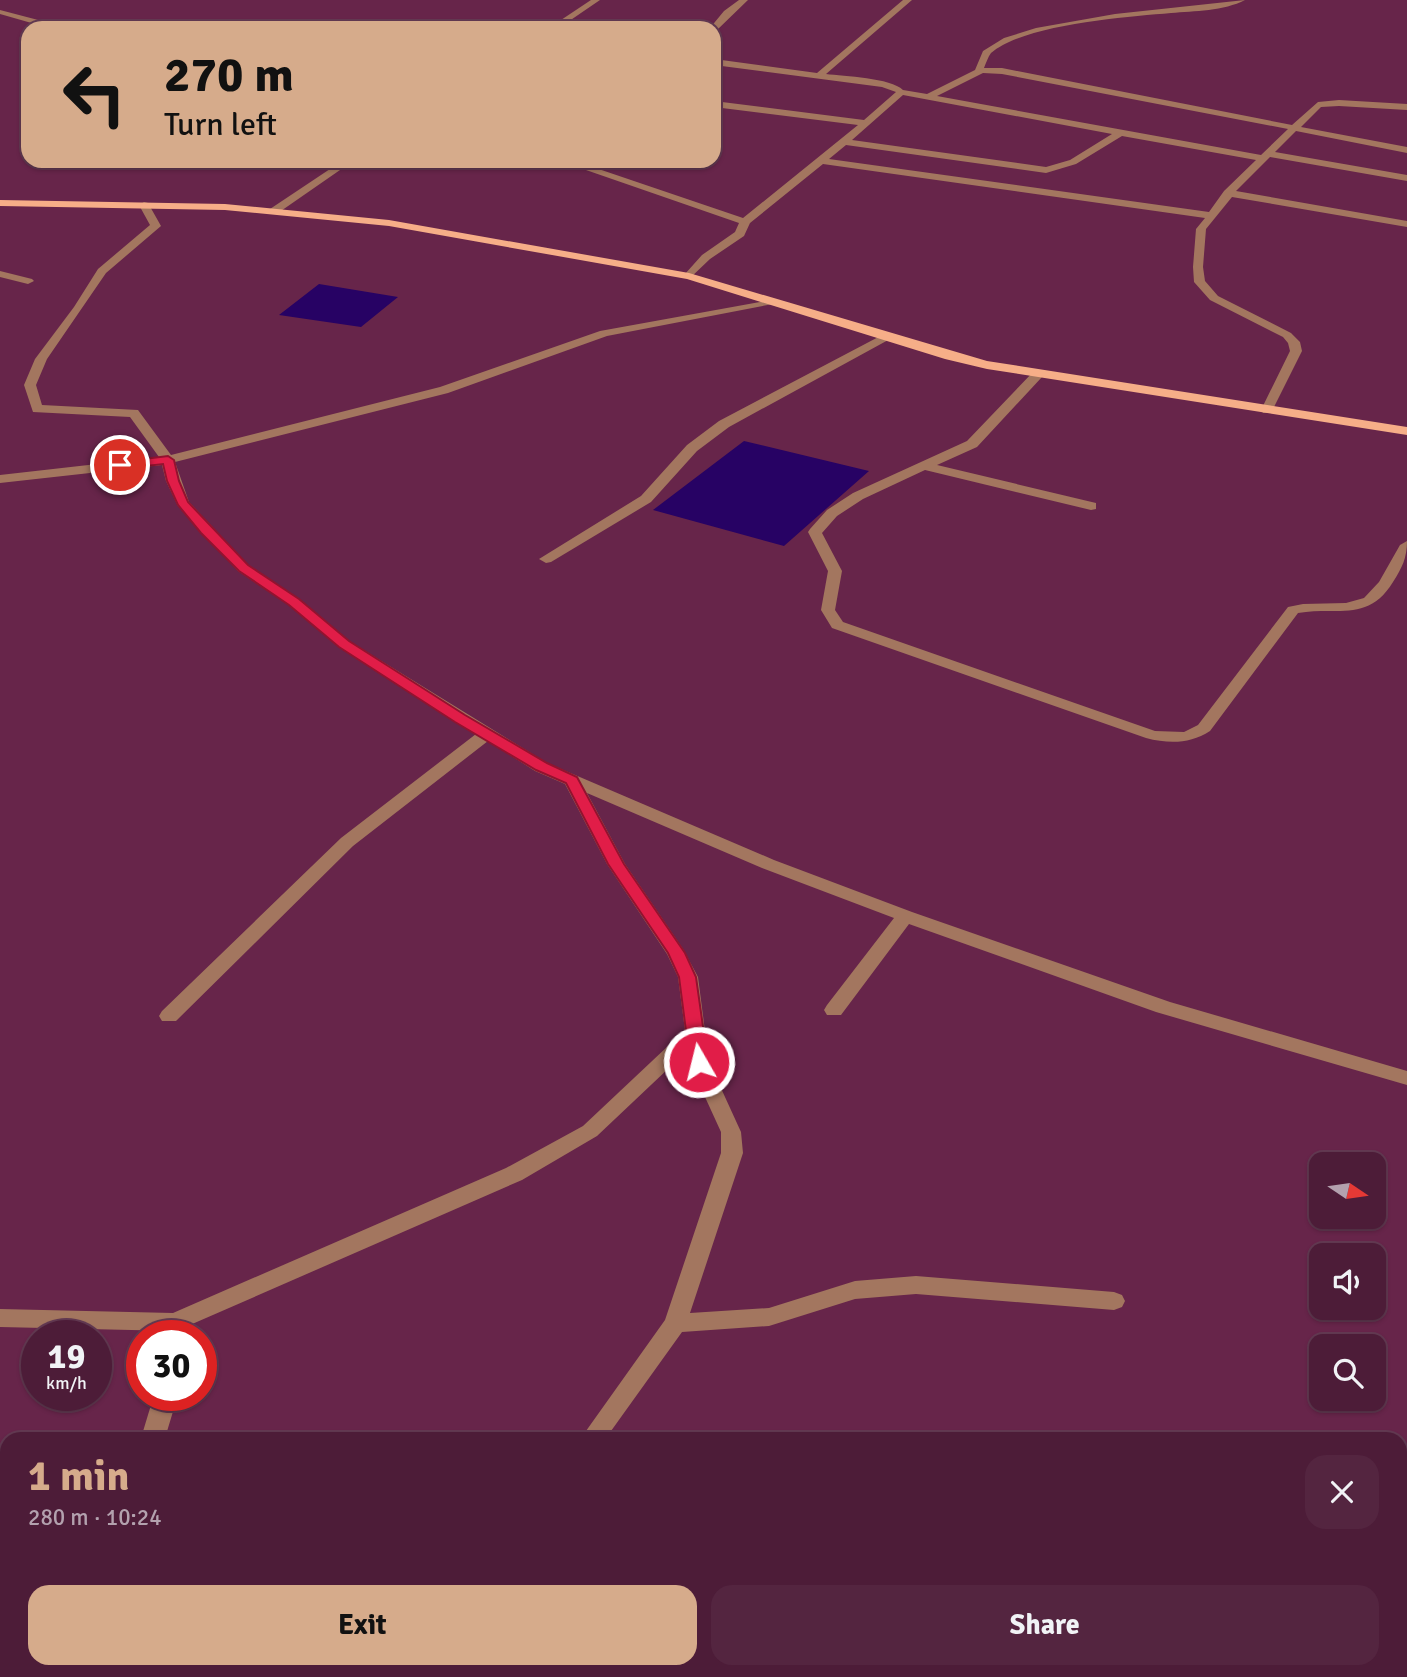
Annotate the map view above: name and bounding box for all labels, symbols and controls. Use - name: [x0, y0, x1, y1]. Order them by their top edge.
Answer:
- text: 270 m: [164, 45, 294, 105]
- icon: left: [49, 49, 140, 140]
- text: Turn left: [164, 105, 277, 144]
- pin: [90, 435, 150, 495]
- icon: arrive: [101, 446, 139, 484]
- position arrow: [662, 1025, 736, 1099]
- north arrow: [1309, 1152, 1386, 1228]
- map controls: [1309, 1152, 1386, 1411]
- button: sound: [1309, 1243, 1386, 1320]
- speed limit sign: 30: [126, 1320, 217, 1411]
- button: search: [1309, 1334, 1386, 1411]
- text: 19: [48, 1335, 85, 1378]
- text: km/h: [46, 1372, 87, 1394]
- text: 1 min: [28, 1451, 129, 1502]
- button: close: [1305, 1455, 1379, 1529]
- text: 280 m · 10:24: [28, 1503, 162, 1532]
- button: Exit: [28, 1585, 697, 1665]
- button: Share: [711, 1585, 1379, 1665]

